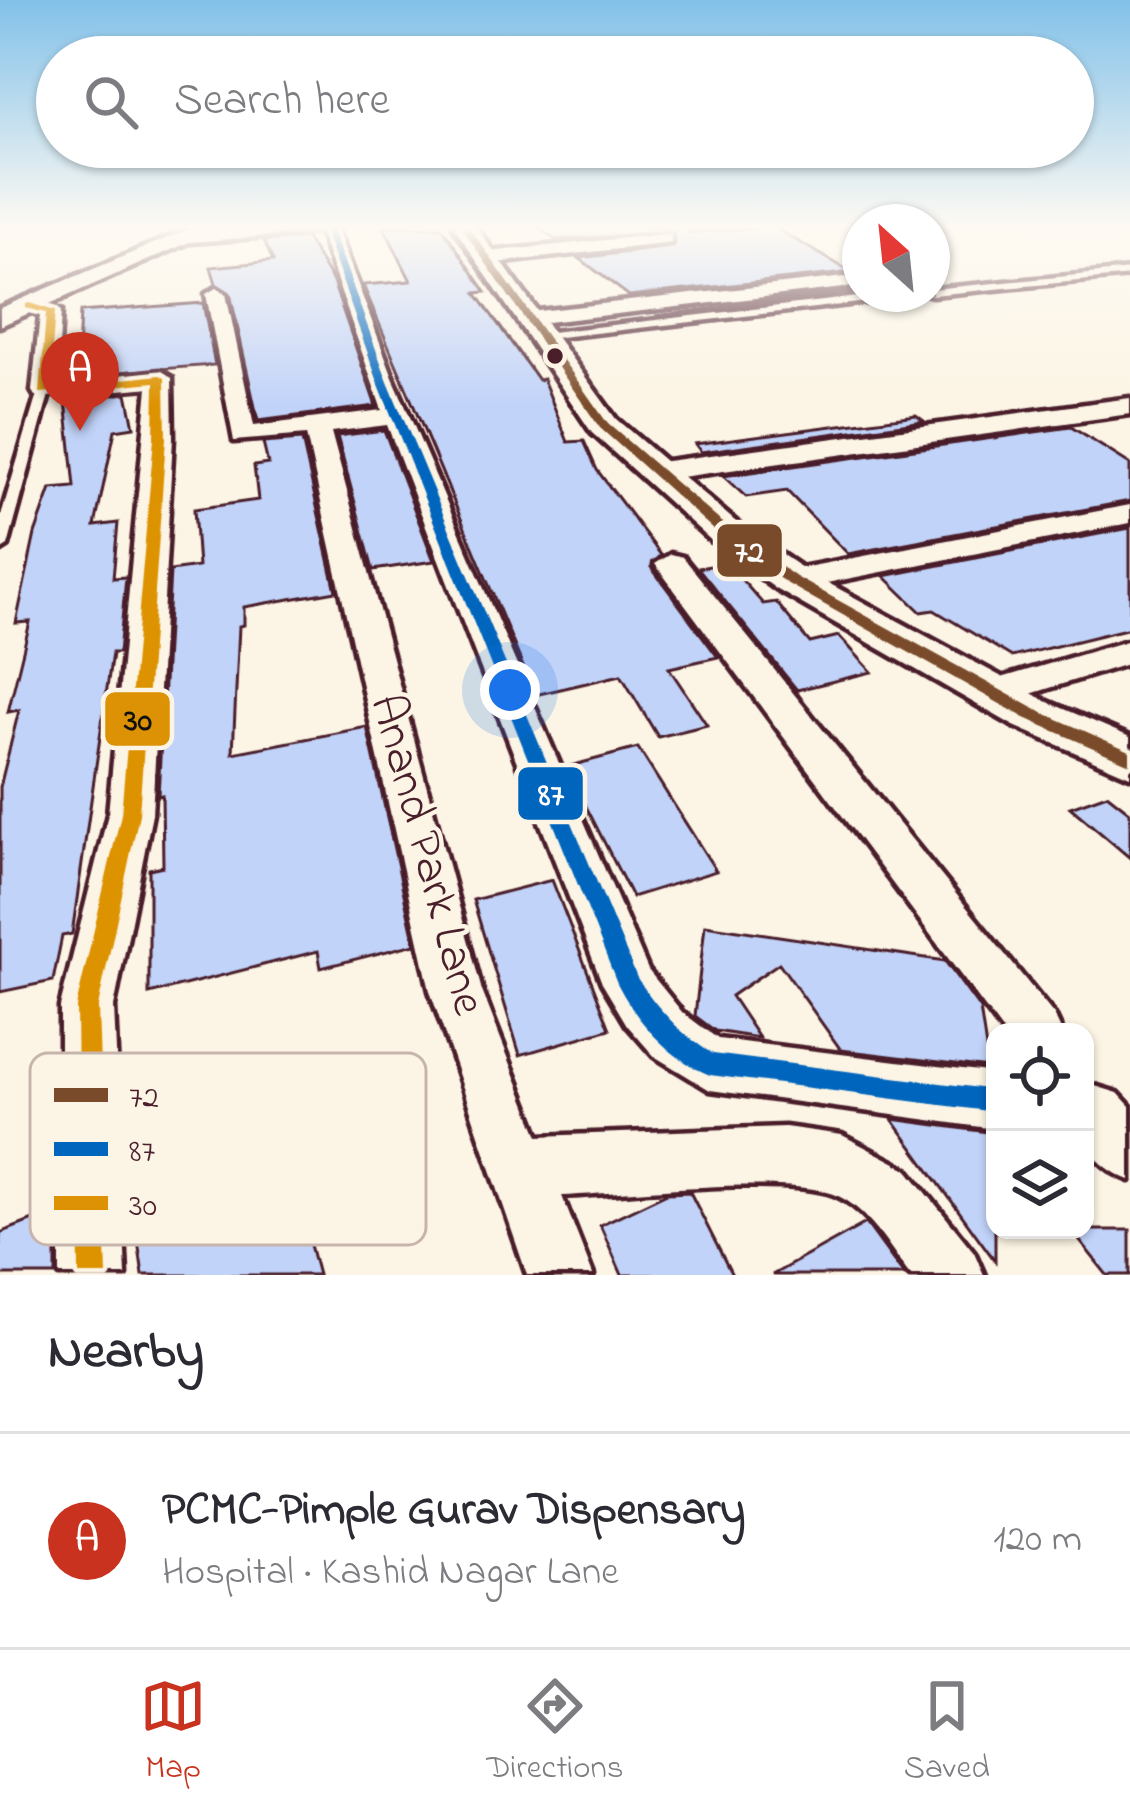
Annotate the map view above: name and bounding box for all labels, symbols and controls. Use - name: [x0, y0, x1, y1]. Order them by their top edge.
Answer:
- search box: [36, 36, 1094, 168]
- icon: search: [78, 69, 144, 135]
- text: Search here: [174, 69, 390, 135]
- north arrow: [842, 204, 950, 312]
- pin: A: [41, 332, 119, 431]
- unlabelled marker: [544, 345, 566, 367]
- line badge: 72: [715, 522, 784, 579]
- text: 72: [734, 530, 765, 578]
- your location: [480, 660, 540, 720]
- street label: Anand Park Lane: [350, 687, 503, 1024]
- line badge: 30: [103, 690, 172, 748]
- text: 30: [123, 698, 152, 746]
- line badge: 87: [516, 765, 585, 822]
- text: 87: [538, 773, 564, 821]
- map controls: [986, 1023, 1094, 1239]
- button: locate: [986, 1023, 1094, 1131]
- legend: [30, 1053, 426, 1245]
- text: 72: [129, 1075, 159, 1123]
- text: 87: [129, 1129, 155, 1177]
- button: layers: [986, 1131, 1094, 1239]
- text: 30: [129, 1183, 157, 1231]
- text: Nearby: [48, 1316, 204, 1391]
- text: PCMC-Pimple Gurav Dispensary: [162, 1479, 745, 1545]
- text: A: [75, 1512, 99, 1569]
- text: 120 m: [993, 1512, 1082, 1569]
- text: Hospital · Kashid Nagar Lane: [162, 1545, 619, 1602]
- tab: Map: [140, 1673, 206, 1793]
- tab: Directions: [486, 1673, 623, 1793]
- tab: Saved: [904, 1673, 990, 1793]

